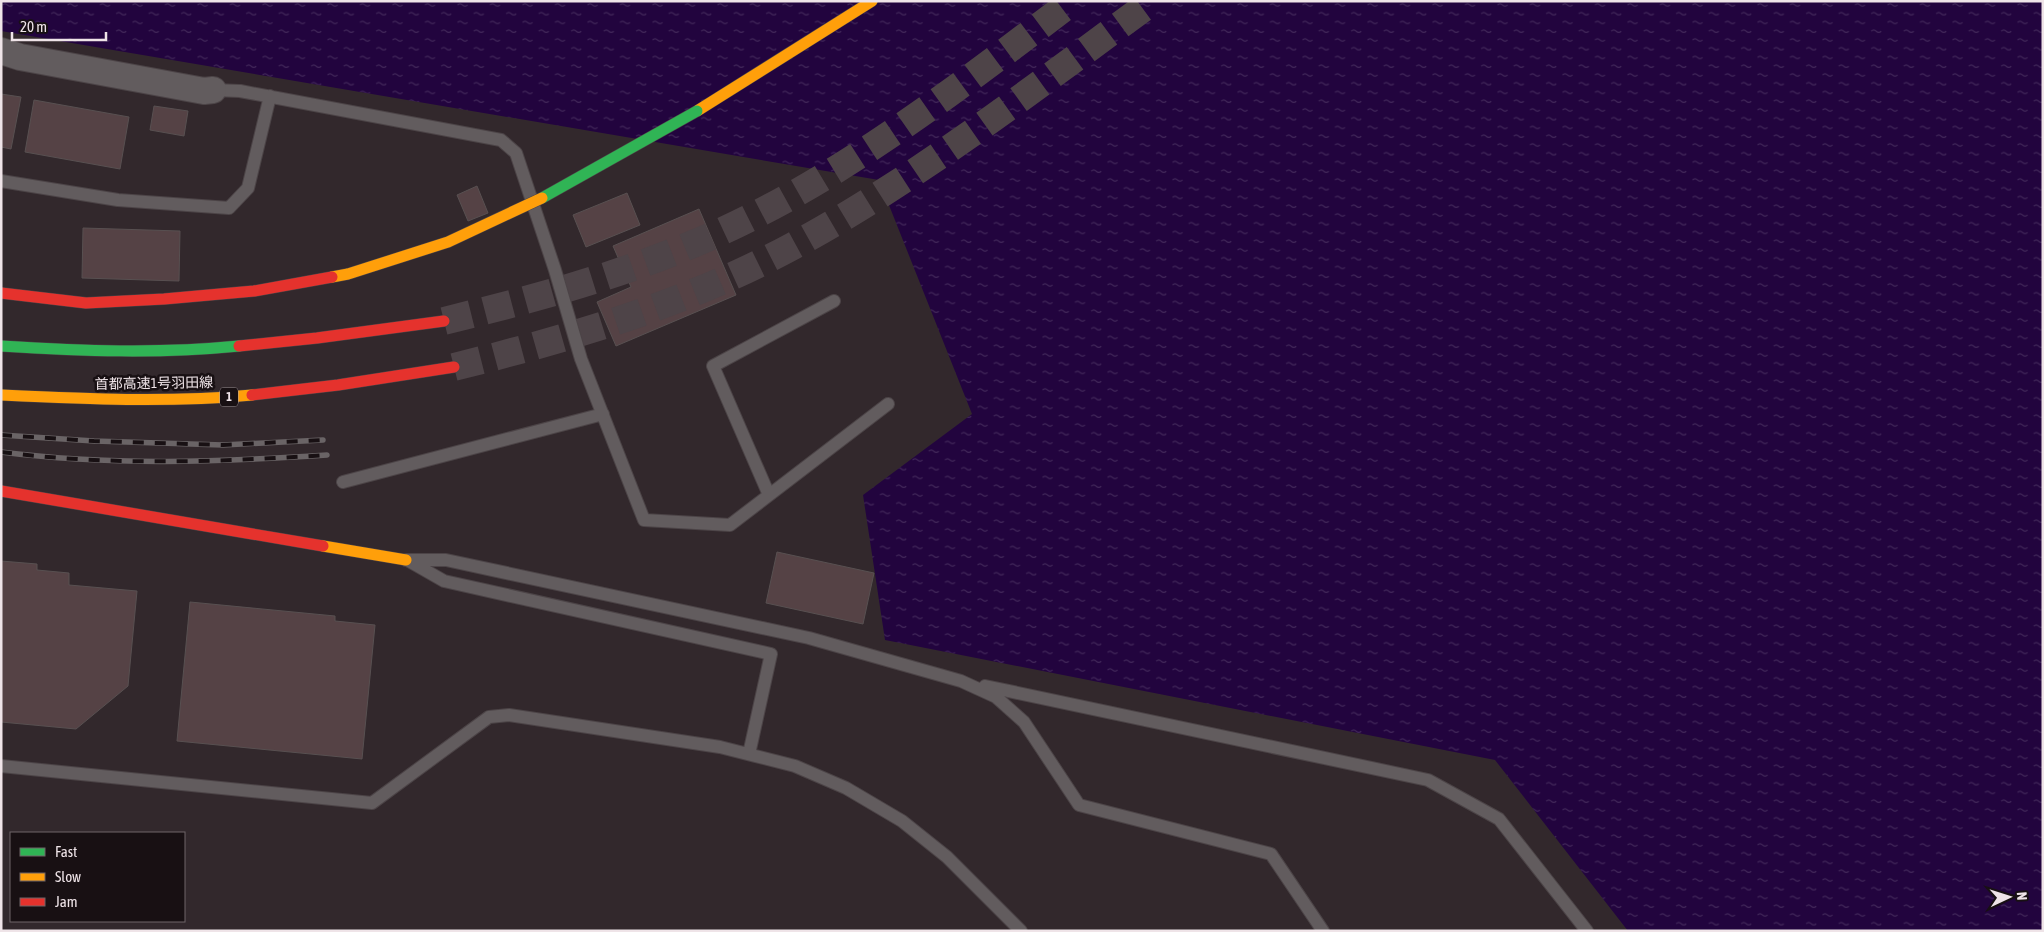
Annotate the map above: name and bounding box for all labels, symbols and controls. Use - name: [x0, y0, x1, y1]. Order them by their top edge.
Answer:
- scale bar: [12, 10, 106, 42]
- text: 20 m: [20, 18, 47, 35]
- street label: 首都高速1号羽田線: [95, 374, 213, 392]
- road number: 1: [220, 388, 238, 407]
- legend: [10, 832, 185, 922]
- text: Fast: [55, 843, 77, 860]
- text: Slow: [55, 868, 81, 885]
- north arrow: [1984, 872, 2034, 922]
- text: N: [2014, 891, 2030, 901]
- text: Jam: [55, 893, 78, 910]

